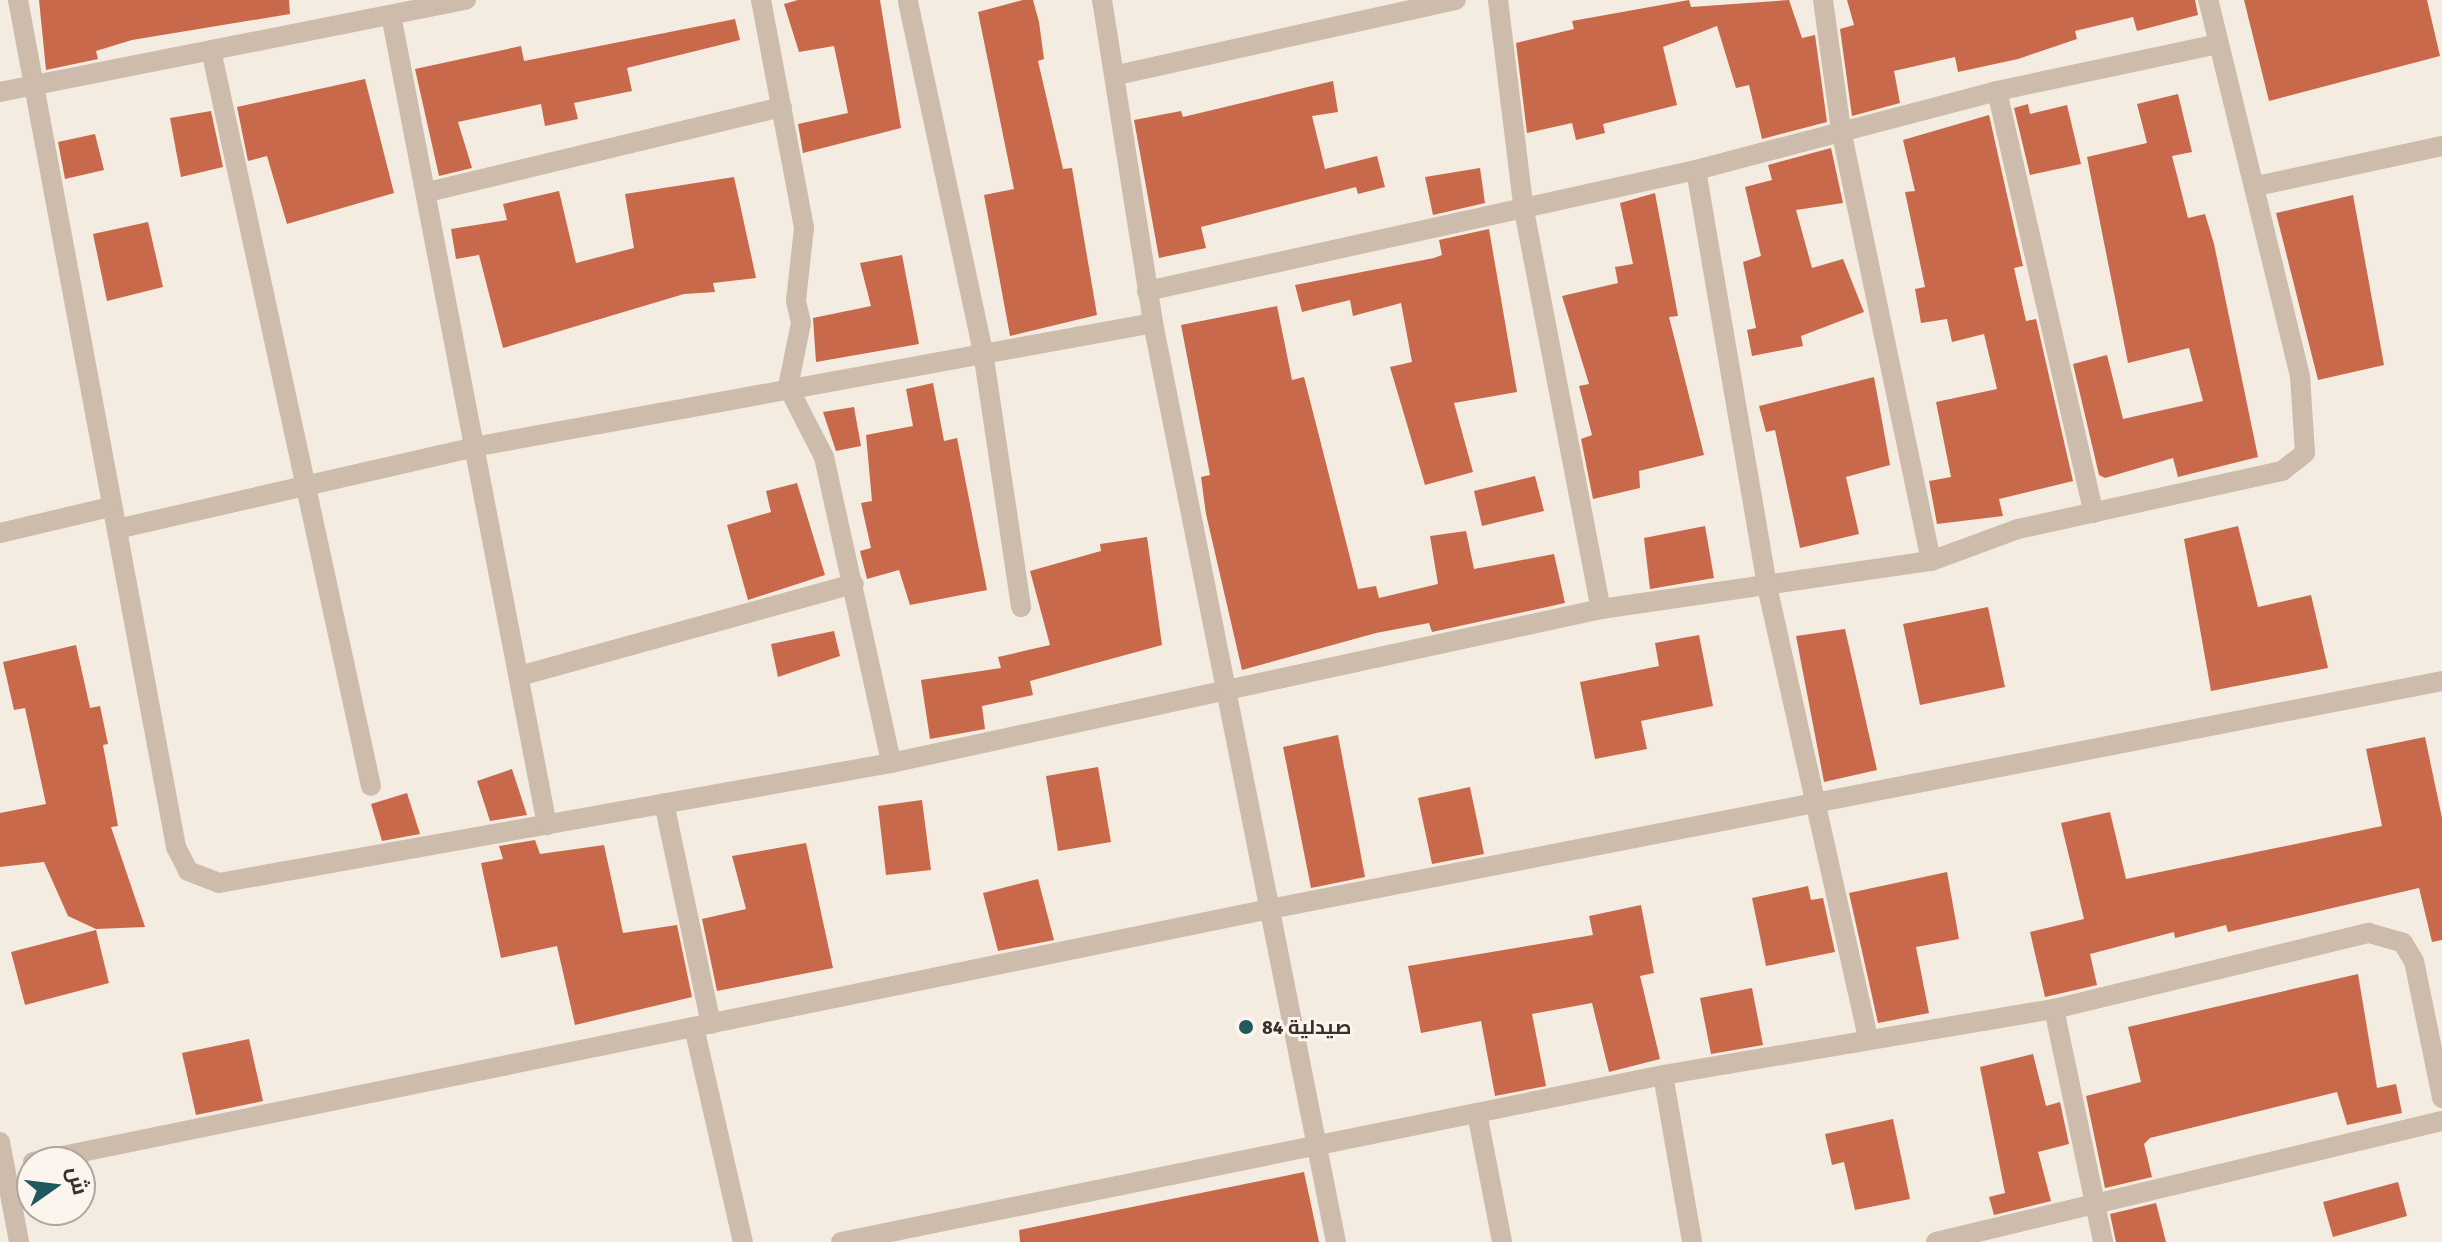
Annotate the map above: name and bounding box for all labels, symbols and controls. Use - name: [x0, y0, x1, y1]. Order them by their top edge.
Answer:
- place label: 84 صيدلية: [1262, 1015, 1351, 1039]
- marker: 84 صيدلية: [1237, 1018, 1255, 1036]
- north arrow: [16, 1146, 96, 1226]
- text: ش: [61, 1164, 94, 1198]

